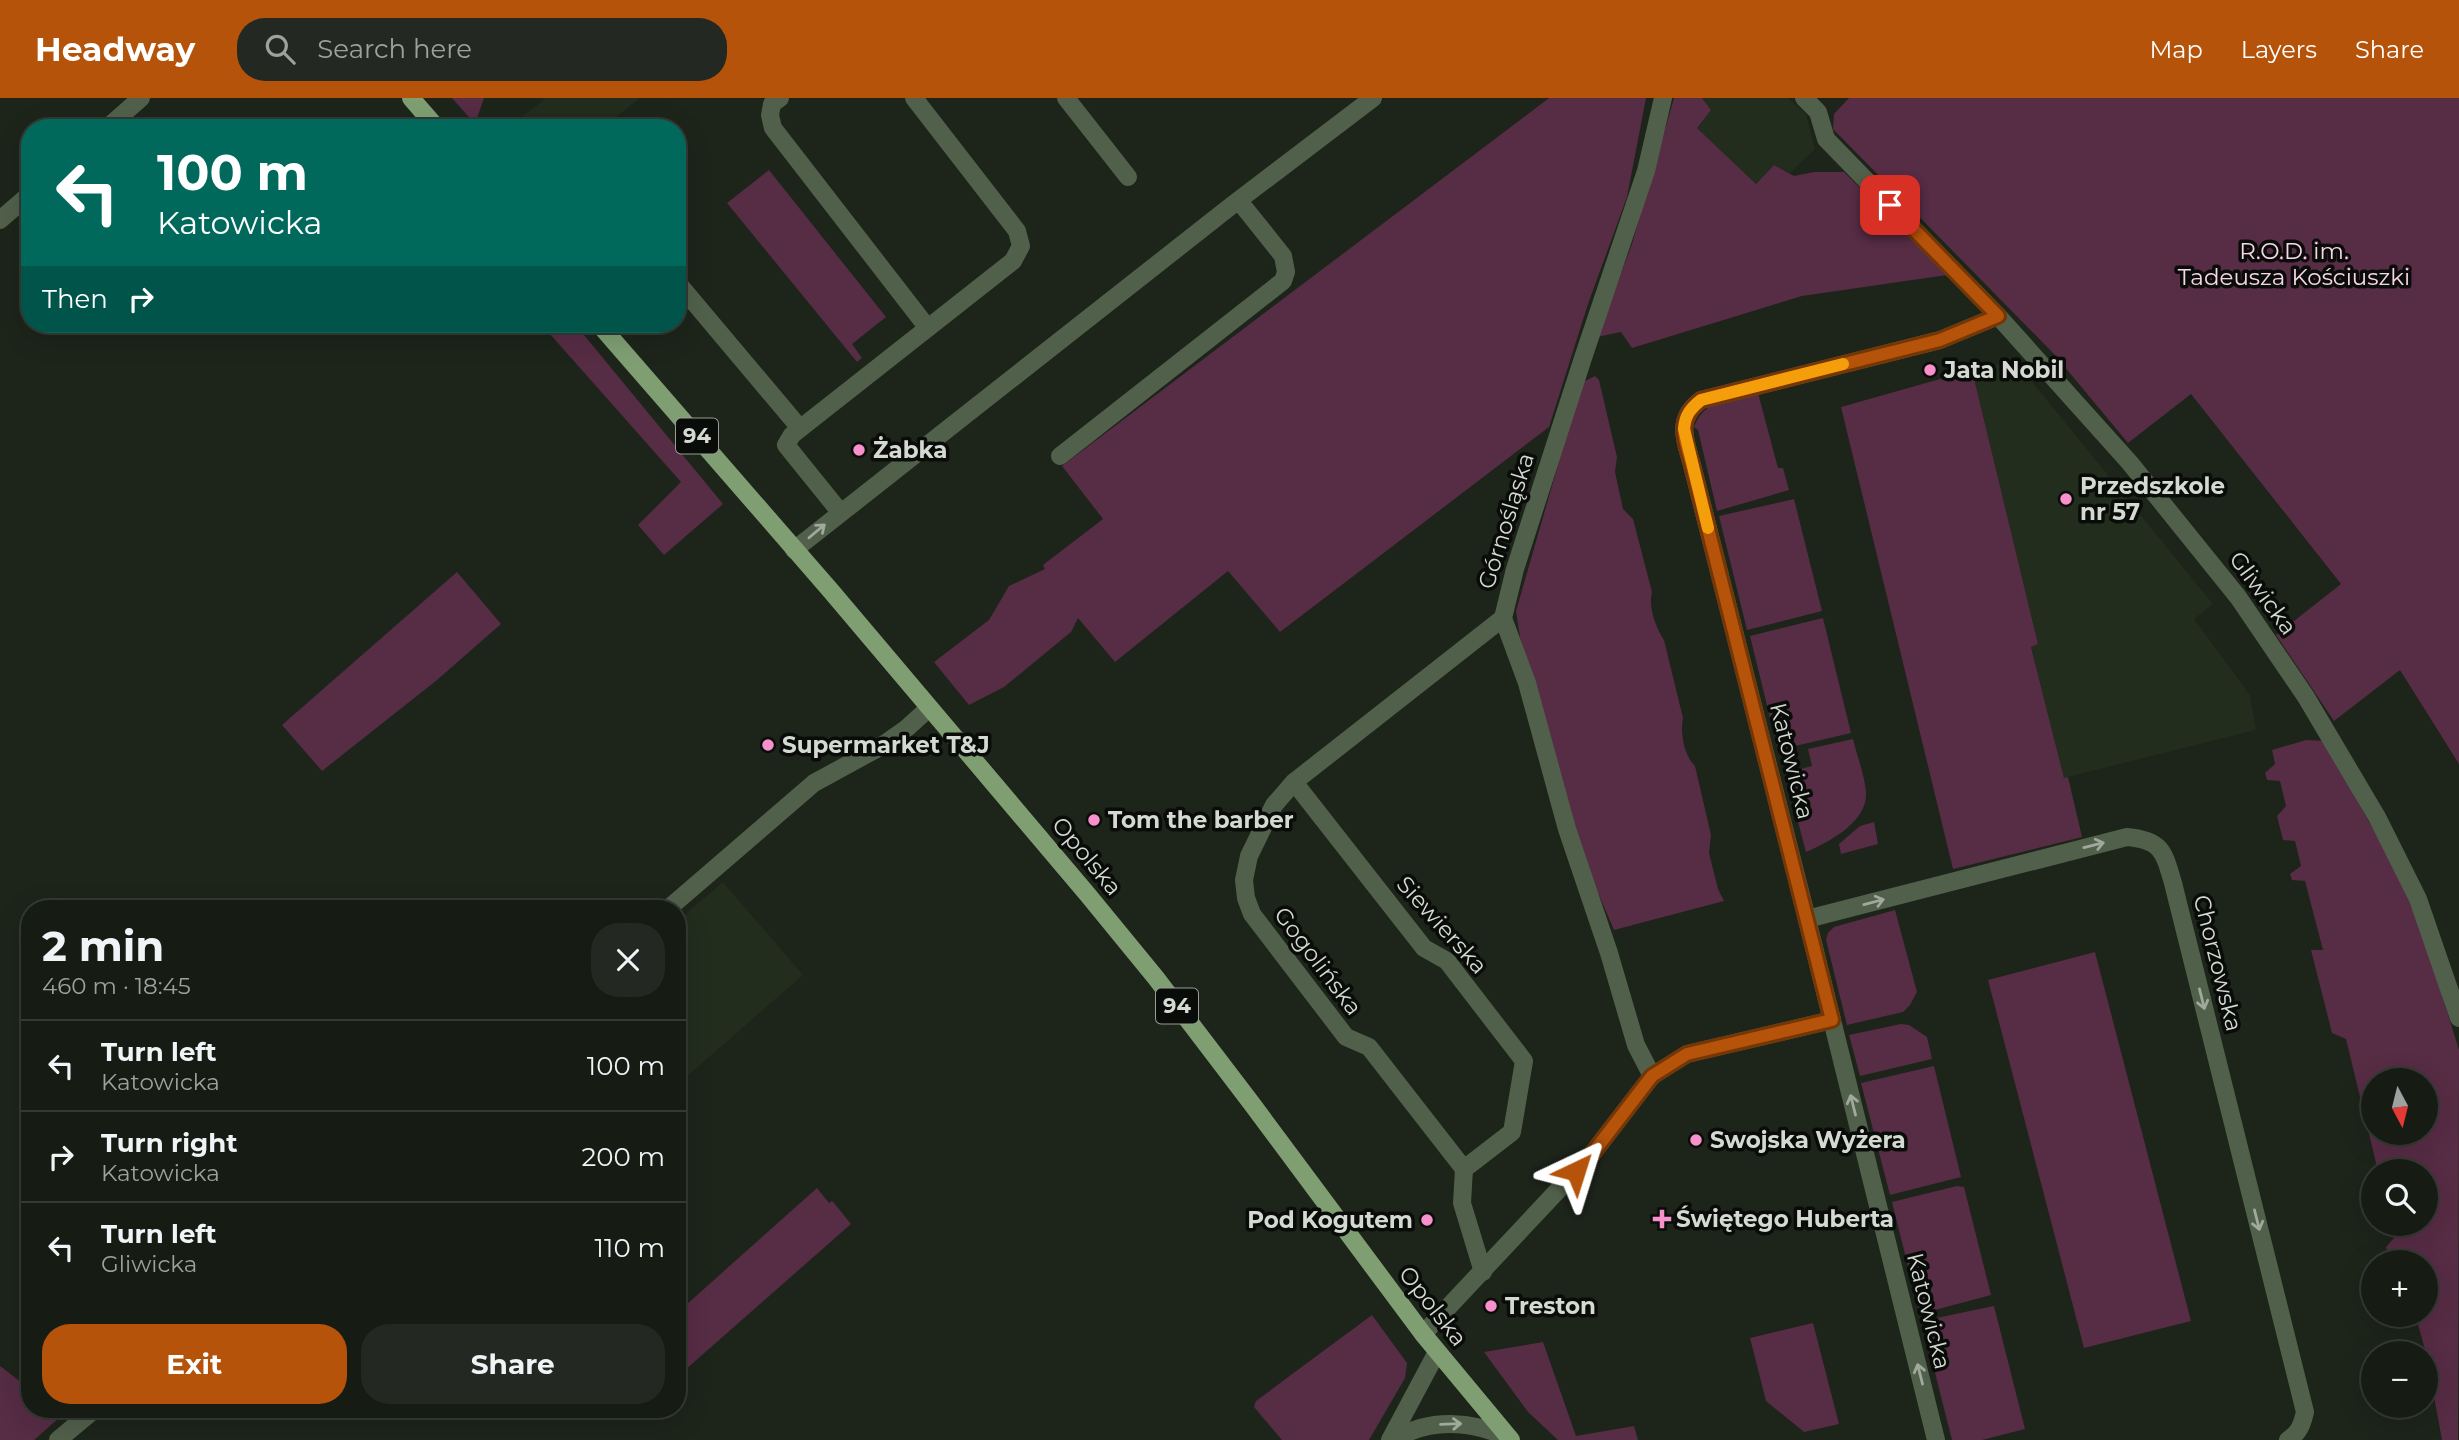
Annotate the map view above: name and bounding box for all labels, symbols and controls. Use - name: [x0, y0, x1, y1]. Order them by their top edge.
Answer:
- search box: [237, 18, 727, 81]
- text: Headway: [35, 29, 195, 69]
- icon: search: [261, 30, 299, 68]
- text: Search here: [317, 33, 472, 65]
- text: Map: [2149, 35, 2203, 64]
- text: Layers: [2241, 35, 2317, 64]
- text: Share: [2355, 35, 2424, 64]
- text: 100 m: [157, 143, 308, 202]
- icon: left: [42, 147, 133, 238]
- pin: [1860, 175, 1920, 235]
- icon: arrive: [1871, 186, 1909, 224]
- text: Katowicka: [157, 203, 322, 242]
- park label: R.O.D. im. Tadeusza Kościuszki: [2178, 237, 2410, 291]
- icon: right: [122, 280, 160, 318]
- text: Then: [42, 283, 108, 315]
- place label: Jata Nobil: [1943, 356, 2064, 384]
- marker: Jata Nobil: [1922, 362, 1938, 378]
- road number: 94: [676, 418, 718, 454]
- place label: Żabka: [873, 435, 948, 464]
- marker: Żabka: [851, 442, 867, 458]
- street label: Górnośląska: [1472, 450, 1540, 592]
- place label: Przedszkole nr 57: [2080, 472, 2225, 526]
- marker: Przedszkole nr 57: [2058, 491, 2074, 507]
- one-way arrow: [808, 523, 826, 539]
- street label: Gliwicka: [2223, 546, 2303, 640]
- street label: Katowicka: [1764, 700, 1820, 822]
- place label: Supermarket T&J: [782, 731, 990, 759]
- marker: Supermarket T&J: [760, 737, 776, 753]
- place label: Tom the barber: [1108, 806, 1294, 834]
- street label: Opolska: [1046, 811, 1128, 901]
- marker: Tom the barber: [1086, 812, 1102, 828]
- one-way arrow: [2082, 838, 2105, 851]
- street label: Siewierska: [1391, 870, 1493, 980]
- street label: Chorzowska: [2188, 892, 2248, 1034]
- one-way arrow: [1862, 895, 1884, 908]
- street label: Gogolińska: [1268, 901, 1368, 1021]
- text: 2 min: [42, 920, 164, 972]
- button: close: [591, 923, 665, 997]
- text: 460 m · 18:45: [42, 972, 191, 1000]
- road number: 94: [1156, 988, 1198, 1024]
- one-way arrow: [2196, 988, 2209, 1010]
- text: Turn left: [101, 1036, 217, 1068]
- icon: left: [42, 1047, 80, 1085]
- text: 100 m: [587, 1050, 665, 1082]
- text: Katowicka: [101, 1068, 220, 1096]
- north arrow: [2361, 1068, 2438, 1144]
- map controls: [2361, 1068, 2438, 1418]
- one-way arrow: [1846, 1095, 1859, 1117]
- place label: Swojska Wyżera: [1710, 1126, 1906, 1154]
- text: Turn right: [101, 1127, 237, 1159]
- marker: Swojska Wyżera: [1688, 1132, 1704, 1148]
- position arrow: [1539, 1134, 1613, 1208]
- icon: right: [42, 1138, 80, 1176]
- text: 200 m: [581, 1141, 665, 1173]
- text: Katowicka: [101, 1159, 220, 1187]
- button: search: [2361, 1159, 2438, 1236]
- place label: Świętego Huberta: [1676, 1205, 1894, 1233]
- place label: Pod Kogutem: [1247, 1206, 1413, 1234]
- one-way arrow: [2251, 1208, 2264, 1231]
- marker: Świętego Huberta: [1654, 1211, 1670, 1227]
- marker: Pod Kogutem: [1419, 1212, 1435, 1228]
- text: Turn left: [101, 1218, 217, 1250]
- icon: left: [42, 1229, 80, 1267]
- text: 110 m: [595, 1232, 665, 1264]
- text: Gliwicka: [101, 1250, 197, 1278]
- street label: Katowicka: [1901, 1250, 1957, 1372]
- button: +: [2361, 1250, 2438, 1327]
- street label: Opolska: [1393, 1260, 1473, 1352]
- place label: Treston: [1505, 1292, 1596, 1320]
- marker: Treston: [1483, 1298, 1499, 1314]
- button: Exit: [42, 1324, 347, 1404]
- button: Share: [361, 1324, 665, 1404]
- button: −: [2361, 1341, 2438, 1418]
- one-way arrow: [1913, 1363, 1926, 1386]
- one-way arrow: [1439, 1418, 1462, 1431]

